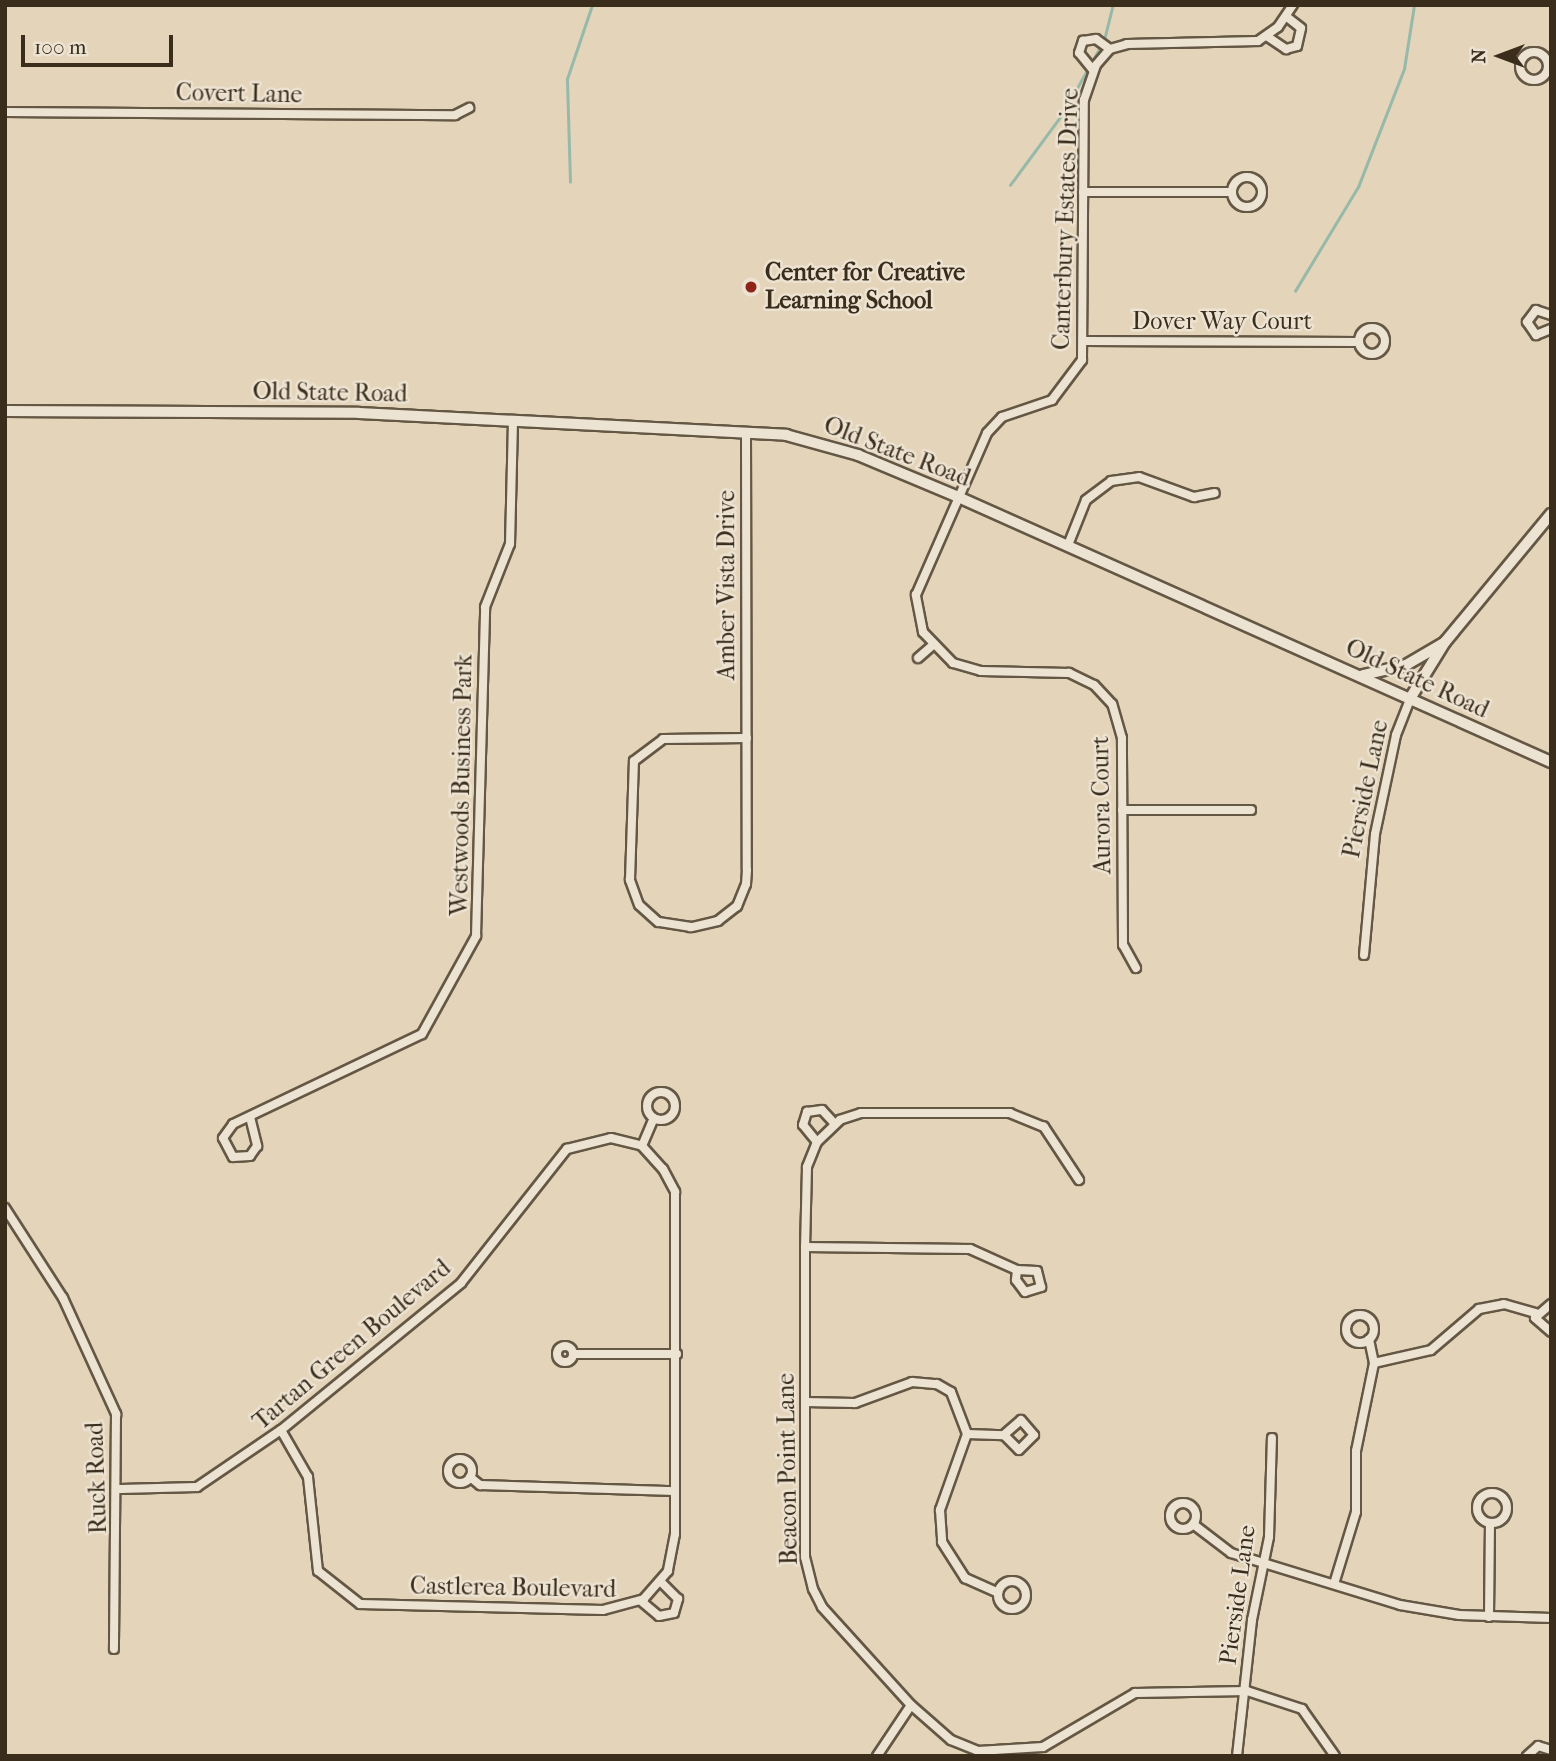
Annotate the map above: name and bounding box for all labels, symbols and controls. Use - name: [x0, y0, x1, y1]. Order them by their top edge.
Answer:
- scale bar: [24, 21, 177, 65]
- north arrow: [1465, 21, 1535, 91]
- text: 100 m: [34, 35, 87, 59]
- text: N: [1468, 49, 1490, 63]
- street label: Covert Lane: [175, 78, 303, 110]
- street label: Canterbury Estates Drive: [1047, 88, 1085, 350]
- place label: Center for Creative Learning School: [765, 259, 965, 315]
- marker: Center for Creative Learning School: [743, 279, 759, 295]
- street label: Dover Way Court: [1132, 308, 1312, 336]
- street label: Old State Road: [252, 377, 408, 409]
- street label: Old State Road: [820, 411, 974, 493]
- street label: Amber Vista Drive: [713, 490, 741, 680]
- street label: Old State Road: [1341, 633, 1493, 725]
- street label: Westwoods Business Park: [445, 654, 479, 916]
- street label: Pierside Lane: [1337, 717, 1395, 861]
- street label: Aurora Court: [1086, 736, 1118, 874]
- street label: Tartan Green Boulevard: [247, 1254, 457, 1436]
- street label: Beacon Point Lane: [772, 1373, 804, 1565]
- street label: Ruck Road: [81, 1422, 113, 1534]
- street label: Pierside Lane: [1214, 1523, 1262, 1667]
- street label: Castlerea Boulevard: [410, 1572, 616, 1604]

